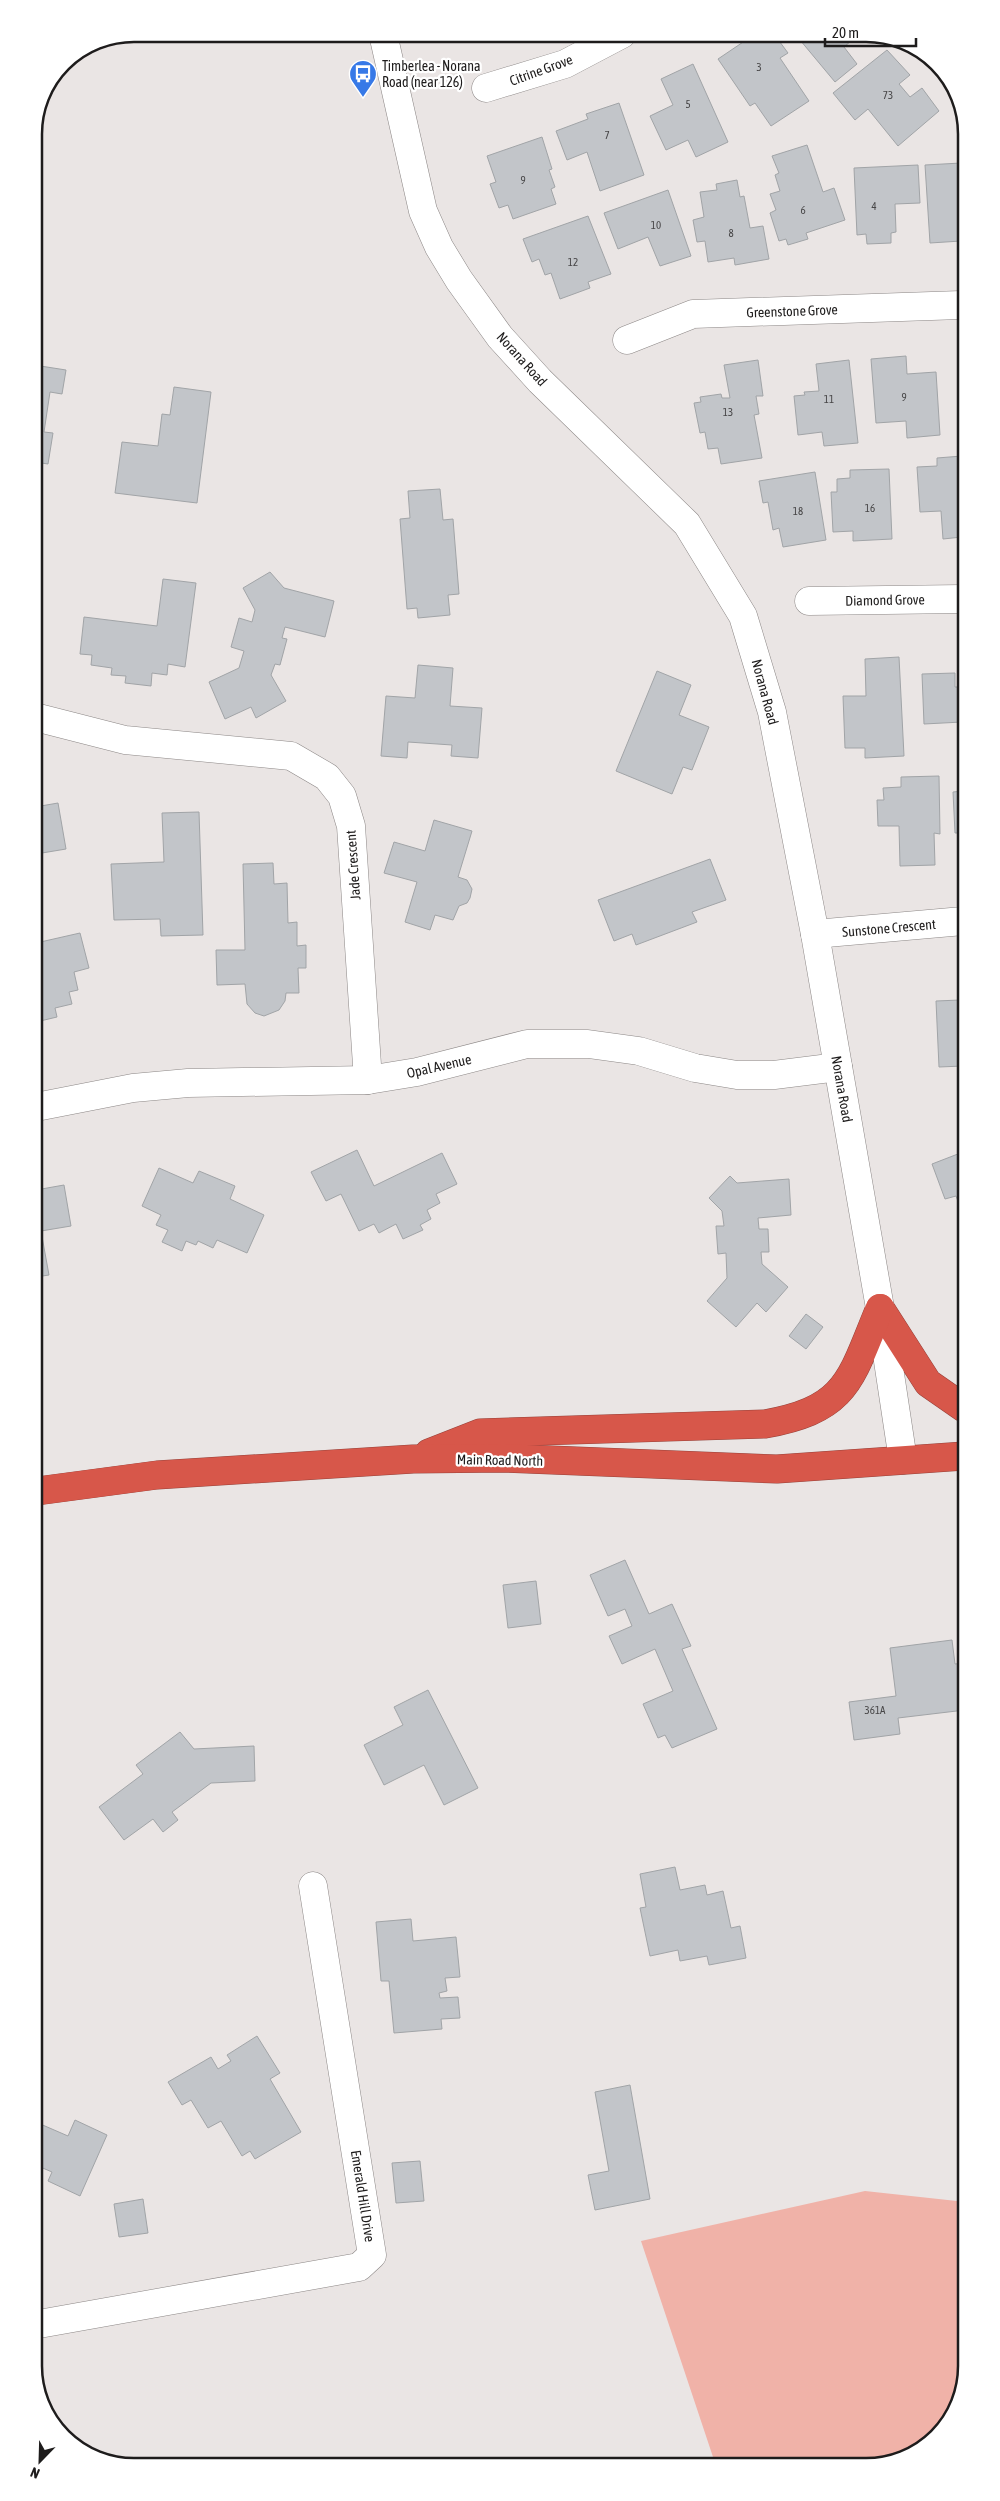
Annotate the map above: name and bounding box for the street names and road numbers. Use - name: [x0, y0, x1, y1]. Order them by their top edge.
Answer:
- street label: Citrine Grove: [507, 51, 575, 89]
- street label: Greenstone Grove: [746, 301, 838, 321]
- street label: Norana Road: [494, 329, 550, 389]
- street label: Diamond Grove: [845, 591, 925, 609]
- street label: Norana Road: [749, 657, 781, 727]
- street label: Jade Crescent: [343, 830, 363, 900]
- street label: Sunstone Crescent: [841, 916, 937, 940]
- street label: Opal Avenue: [405, 1051, 473, 1081]
- street label: Norana Road: [828, 1055, 856, 1123]
- street label: Main Road North: [457, 1451, 543, 1469]
- street label: Emerald Hill Drive: [348, 2149, 378, 2243]

